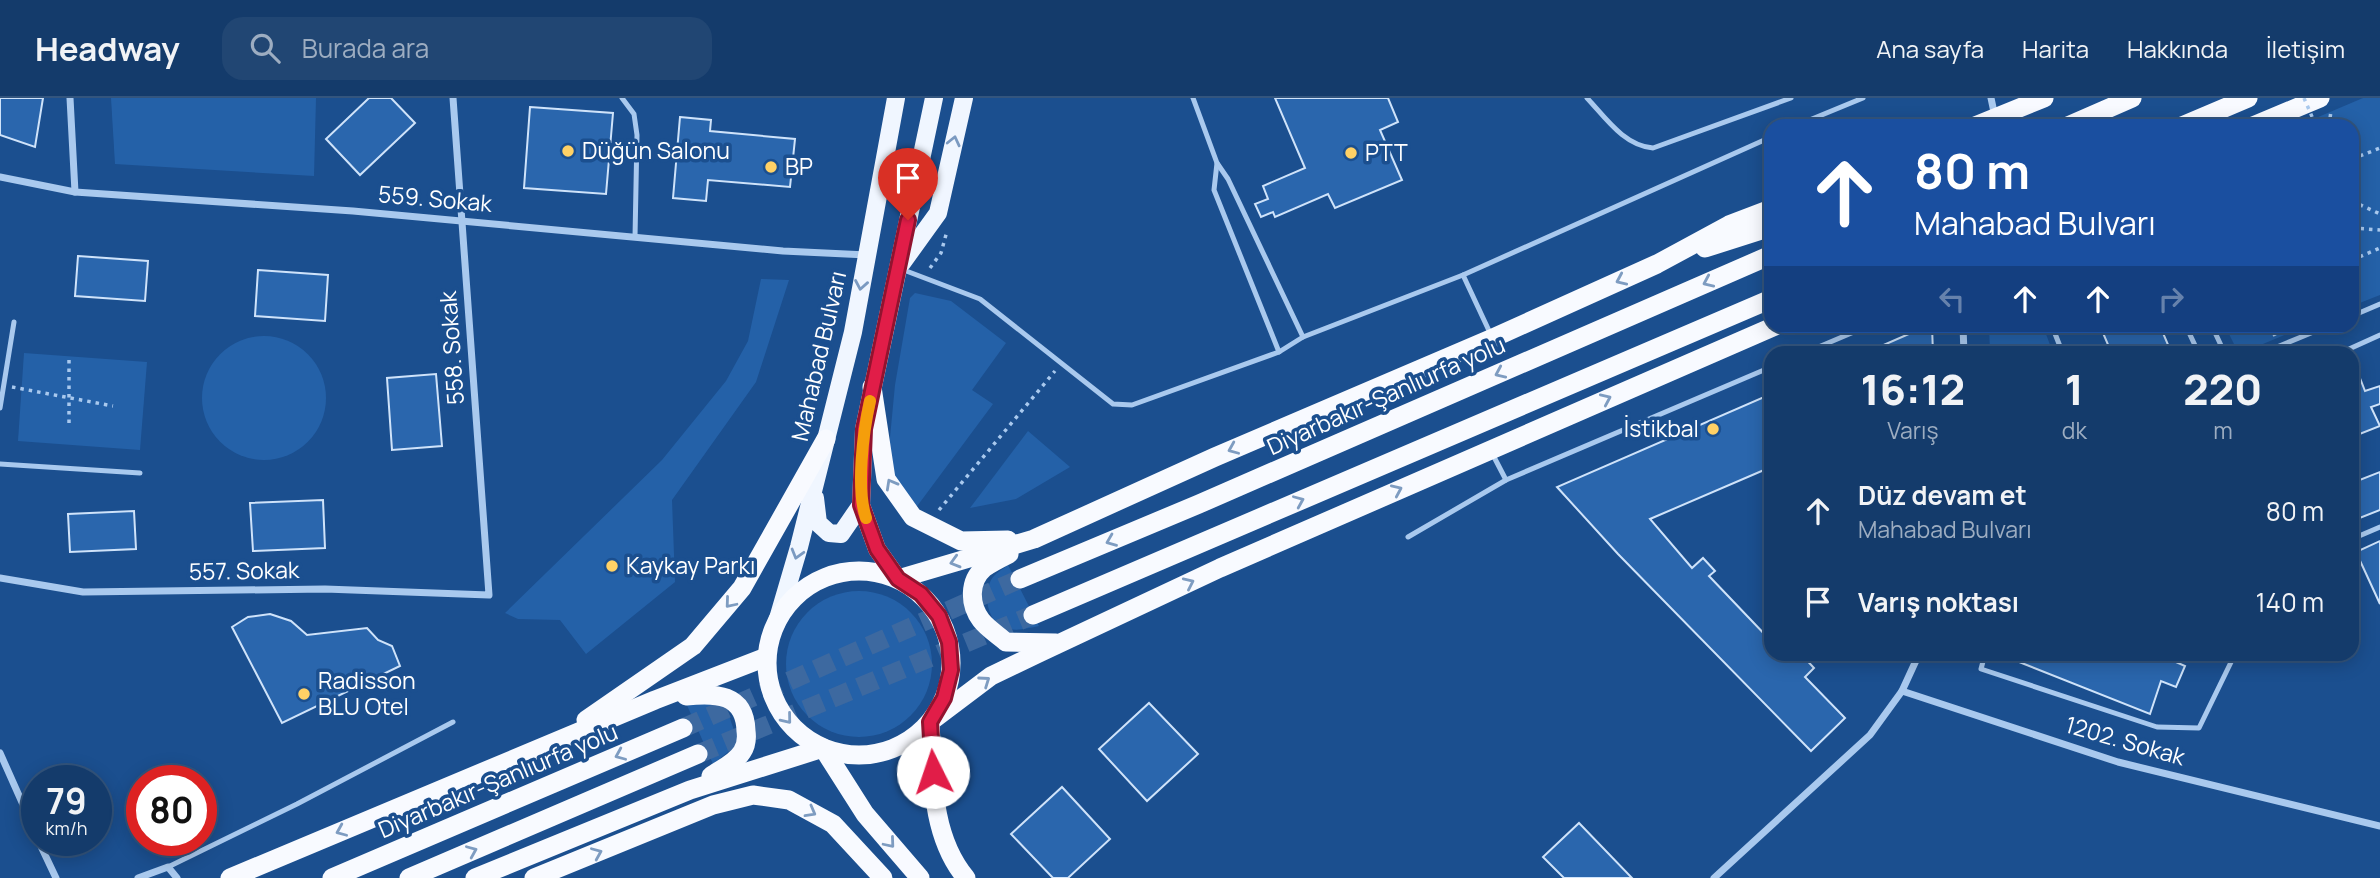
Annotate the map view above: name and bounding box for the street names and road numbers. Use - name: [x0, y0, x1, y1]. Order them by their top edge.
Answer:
- street label: 559. Sokak: [377, 177, 494, 219]
- street label: Mahabad Bulvarı: [783, 268, 853, 444]
- street label: 558. Sokak: [431, 290, 471, 406]
- street label: Diyarbakır-Şanlıurfa yolu: [1261, 328, 1510, 462]
- street label: 557. Sokak: [189, 553, 300, 587]
- street label: 1202. Sokak: [2062, 708, 2189, 773]
- street label: Diyarbakır-Şanlıurfa yolu: [373, 715, 622, 845]

